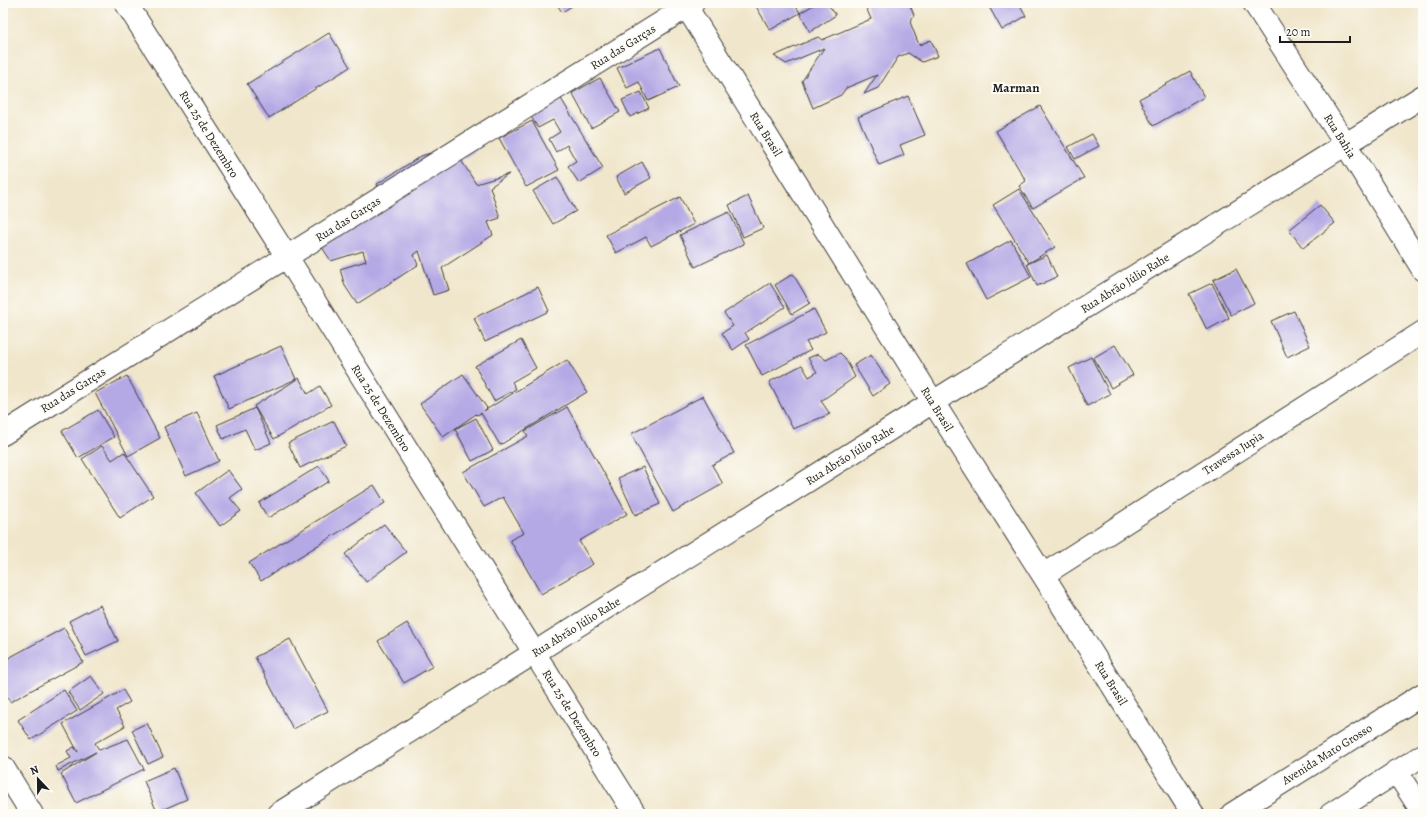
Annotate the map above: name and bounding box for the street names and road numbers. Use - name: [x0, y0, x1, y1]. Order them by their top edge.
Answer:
- street label: Rua das Garças: [587, 21, 659, 73]
- street label: Rua 25 de Dezembro: [176, 87, 242, 181]
- street label: Rua Brasil: [746, 109, 786, 159]
- street label: Rua Bahia: [1320, 111, 1360, 162]
- street label: Rua das Garças: [312, 193, 384, 245]
- street label: Rua Abrão Júlio Rahe: [1078, 249, 1172, 317]
- street label: Rua 25 de Dezembro: [348, 361, 414, 455]
- street label: Rua das Garças: [37, 364, 109, 416]
- street label: Rua Brasil: [917, 384, 957, 434]
- street label: Rua Abrão Júlio Rahe: [803, 421, 897, 489]
- street label: Travessa Jupia: [1199, 427, 1267, 479]
- street label: Rua Abrão Júlio Rahe: [529, 593, 623, 661]
- street label: Rua Brasil: [1091, 658, 1131, 708]
- street label: Rua 25 de Dezembro: [539, 666, 605, 760]
- street label: Avenida Mato Grosso: [1278, 720, 1375, 789]

